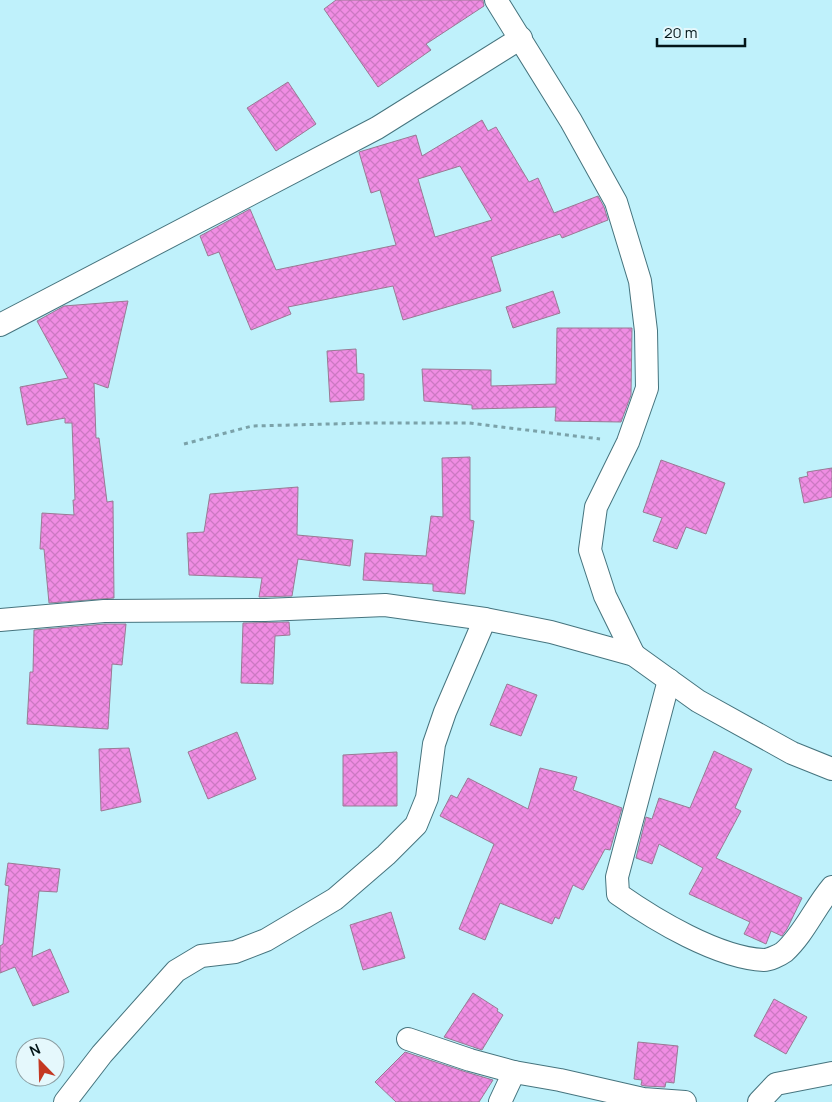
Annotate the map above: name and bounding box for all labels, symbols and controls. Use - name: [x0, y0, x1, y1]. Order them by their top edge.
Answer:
- scale bar: [657, 15, 744, 47]
- text: 20 m: [664, 22, 697, 43]
- north arrow: [15, 1037, 65, 1087]
- text: N: [26, 1039, 43, 1060]

